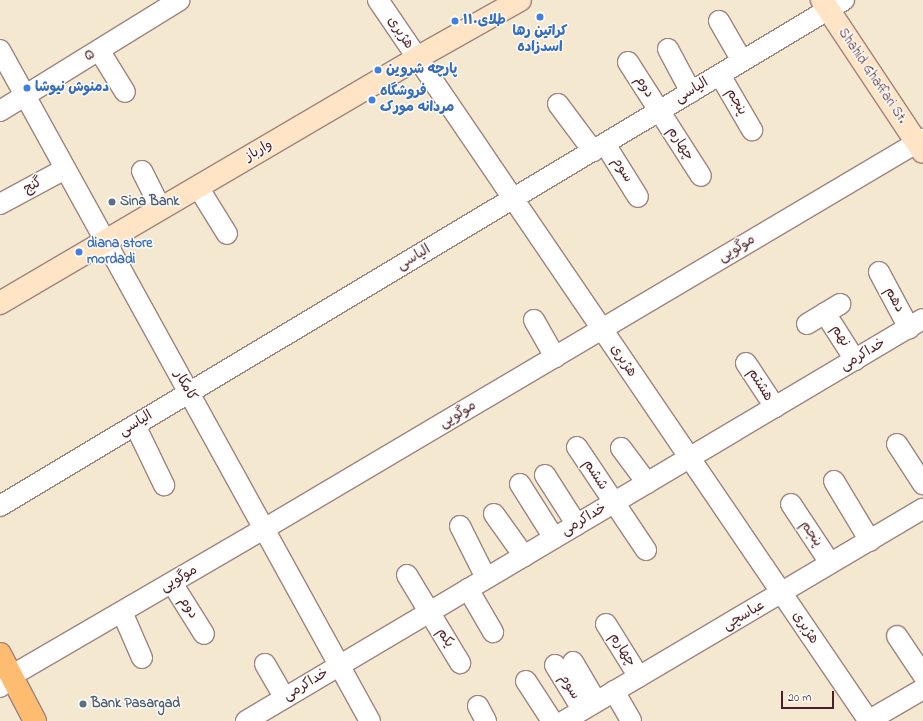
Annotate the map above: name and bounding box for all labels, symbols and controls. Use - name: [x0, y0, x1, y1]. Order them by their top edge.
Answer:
- marker: کراتین رها اسدزاده: [535, 12, 545, 22]
- place label: طلای۱۱۰: [463, 13, 506, 29]
- street label: هژبری: [383, 14, 417, 52]
- marker: طلای۱۱۰: [450, 16, 460, 26]
- place label: کراتین رها اسدزاده: [513, 24, 567, 56]
- street label: Shahid Ghaffari St.: [834, 25, 910, 127]
- street label: ۵: [81, 46, 99, 66]
- place label: پارچه شروین: [386, 62, 457, 78]
- marker: پارچه شروین: [373, 65, 383, 75]
- street label: دوم: [631, 73, 657, 101]
- street label: الیاسی: [672, 75, 712, 107]
- place label: دمنوش نیوشا: [35, 80, 109, 96]
- marker: دمنوش نیوشا: [22, 83, 32, 93]
- place label: فروشگاه مردانه مورک: [380, 84, 454, 116]
- street label: پنجم: [722, 86, 750, 118]
- marker: فروشگاه مردانه مورک: [367, 95, 377, 105]
- street label: چهارم: [663, 124, 697, 164]
- street label: وارباز: [242, 137, 276, 165]
- street label: سوم: [608, 154, 636, 186]
- street label: گنج: [21, 174, 45, 198]
- place label: Sina Bank: [120, 194, 179, 210]
- marker: Sina Bank: [107, 197, 117, 207]
- street label: موگویی: [716, 232, 758, 266]
- place label: diana store mordadi: [87, 236, 153, 268]
- street label: الیاسی: [394, 242, 434, 274]
- marker: diana store mordadi: [74, 247, 84, 257]
- street label: دهم: [880, 284, 908, 316]
- street label: نهم: [827, 322, 853, 350]
- street label: خداکرمی: [837, 335, 889, 375]
- street label: هژبری: [606, 342, 640, 380]
- street label: هشتم: [743, 366, 777, 404]
- street label: کامکار: [170, 368, 200, 404]
- street label: موگویی: [437, 398, 479, 432]
- street label: الیاسی: [116, 408, 156, 440]
- street label: ششم: [579, 457, 611, 493]
- street label: خداکرمی: [558, 500, 610, 540]
- street label: پنجم: [796, 518, 826, 550]
- street label: موگویی: [158, 562, 200, 596]
- street label: دوم: [175, 594, 201, 622]
- street label: عباسچی: [720, 597, 768, 635]
- street label: هژبری: [788, 609, 822, 647]
- street label: یکم: [433, 625, 457, 651]
- street label: چهارم: [605, 630, 639, 670]
- street label: خداکرمی: [280, 665, 332, 705]
- street label: سوم: [555, 671, 583, 703]
- scale bar: [783, 683, 836, 709]
- text: 20 m: [788, 689, 811, 707]
- place label: Bank Pasargad: [91, 696, 180, 712]
- marker: Bank Pasargad: [78, 699, 88, 709]

